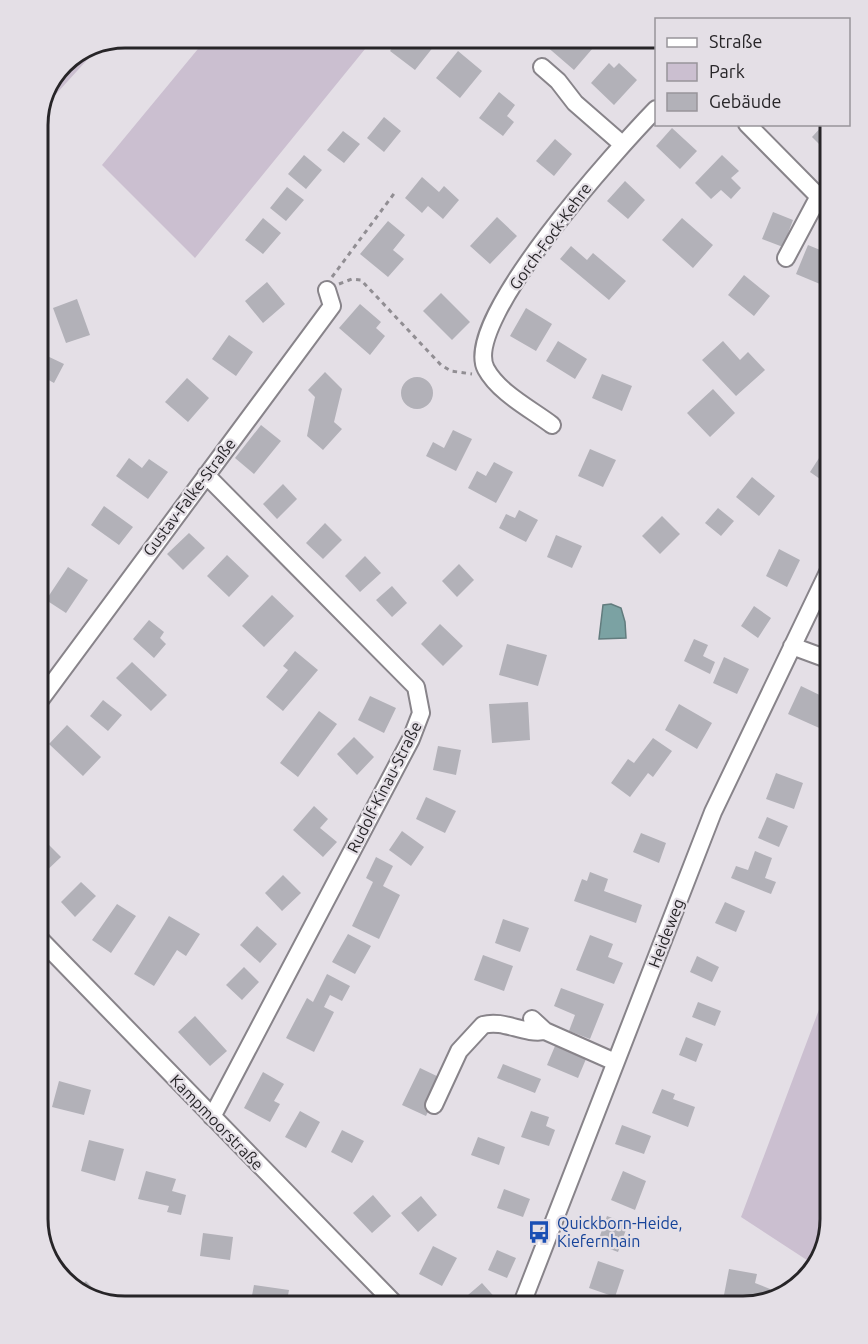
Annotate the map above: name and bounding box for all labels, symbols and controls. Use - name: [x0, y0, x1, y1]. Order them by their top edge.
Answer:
- legend: [655, 18, 850, 126]
- text: Straße: [709, 31, 762, 51]
- text: Park: [709, 61, 745, 81]
- text: Gebäude: [709, 91, 781, 111]
- street label: Gorch-Fock-Kehre: [505, 179, 595, 293]
- street label: Gustav-Falke-Straße: [139, 435, 239, 559]
- street label: Rudolf-Kinau-Straße: [343, 718, 425, 856]
- street label: Heideweg: [645, 896, 687, 970]
- street label: Kampmoorstraße: [167, 1071, 267, 1173]
- place label: Quickborn-Heide, Kiefernhain: [557, 1214, 683, 1250]
- bus stop icon: Quickborn-Heide, Kiefernhain: [526, 1219, 552, 1245]

